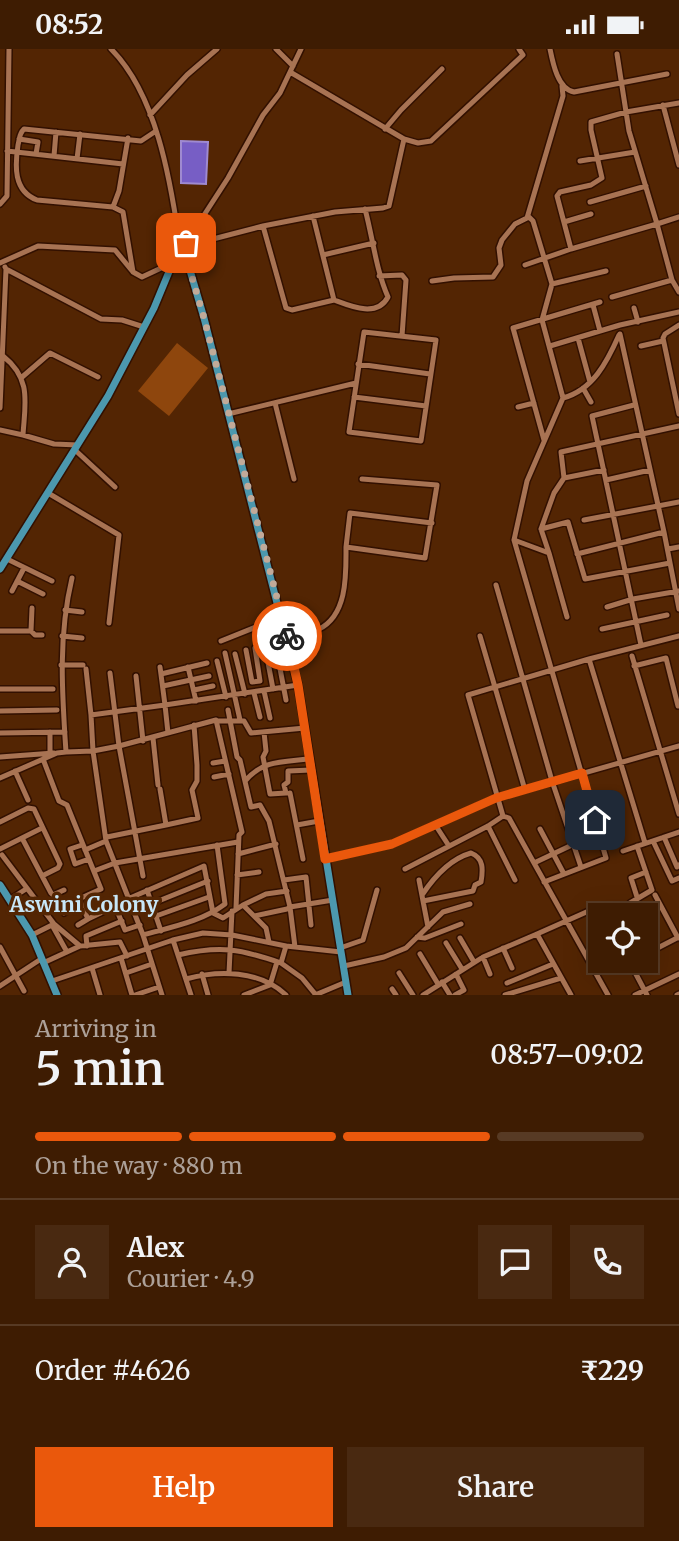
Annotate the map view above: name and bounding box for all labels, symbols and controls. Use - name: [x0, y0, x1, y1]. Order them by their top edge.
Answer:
- text: 08:52: [35, 8, 103, 41]
- pin: [156, 213, 216, 273]
- icon: bag: [167, 224, 205, 262]
- courier: [252, 601, 322, 671]
- icon: bike: [268, 617, 306, 655]
- pin: [565, 790, 625, 850]
- icon: home: [576, 801, 614, 839]
- district label: Aswini Colony: [9, 891, 159, 918]
- map controls: [588, 903, 658, 973]
- button: locate: [588, 903, 658, 973]
- text: Arriving in: [35, 1014, 157, 1043]
- text: 08:57–09:02: [490, 1038, 644, 1071]
- text: 5 min: [35, 1040, 165, 1098]
- text: On the way · 880 m: [35, 1151, 243, 1180]
- button: person: [35, 1225, 109, 1299]
- button: chat: [478, 1225, 552, 1299]
- button: phone: [570, 1225, 644, 1299]
- text: Alex: [127, 1231, 184, 1264]
- text: Courier · 4.9: [127, 1264, 255, 1293]
- text: Order #4626: [35, 1354, 191, 1387]
- text: ₹229: [580, 1354, 644, 1387]
- button: Help: [35, 1447, 333, 1527]
- button: Share: [347, 1447, 644, 1527]

